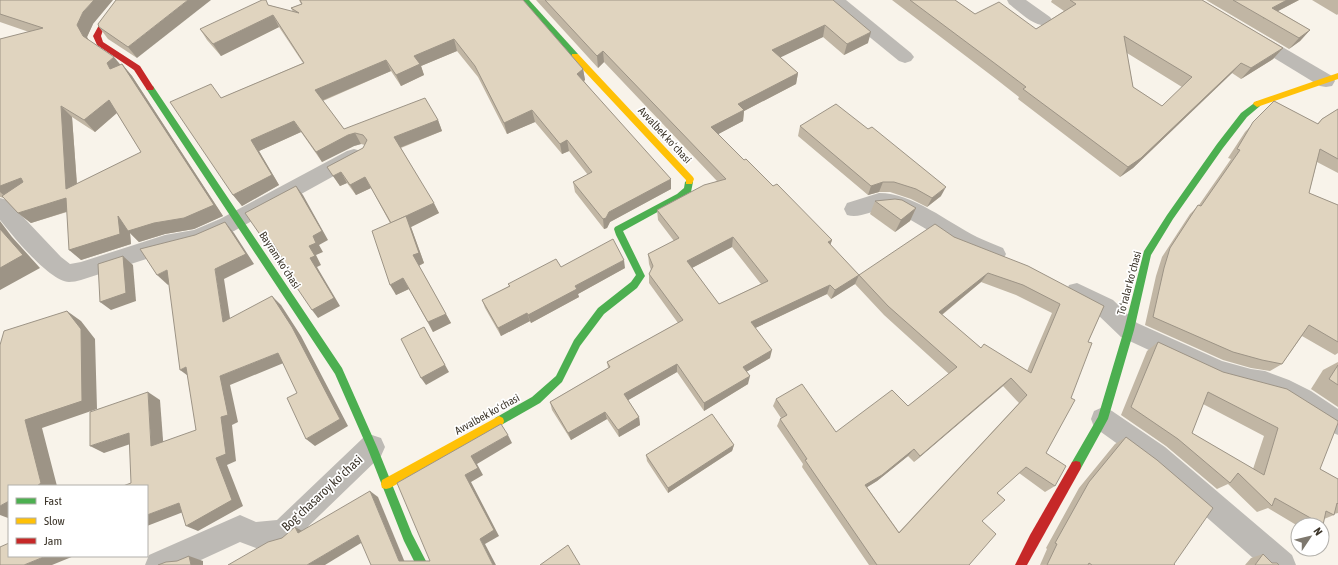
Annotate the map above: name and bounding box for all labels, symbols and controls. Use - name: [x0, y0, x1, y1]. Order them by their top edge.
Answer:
- street label: Avvalbek koʻchasi: [636, 105, 694, 165]
- street label: Bayram koʻchasi: [257, 229, 303, 291]
- street label: Toʻralar koʻchasi: [1115, 250, 1143, 316]
- street label: Avvalbek koʻchasi: [453, 391, 521, 437]
- street label: Bogʻchasaroy koʻchasi: [279, 452, 365, 534]
- legend: [8, 485, 148, 557]
- text: Fast: [44, 494, 62, 508]
- text: Slow: [44, 514, 65, 528]
- north arrow: [1290, 517, 1330, 557]
- text: N: [1311, 525, 1325, 537]
- text: Jam: [44, 534, 62, 548]

